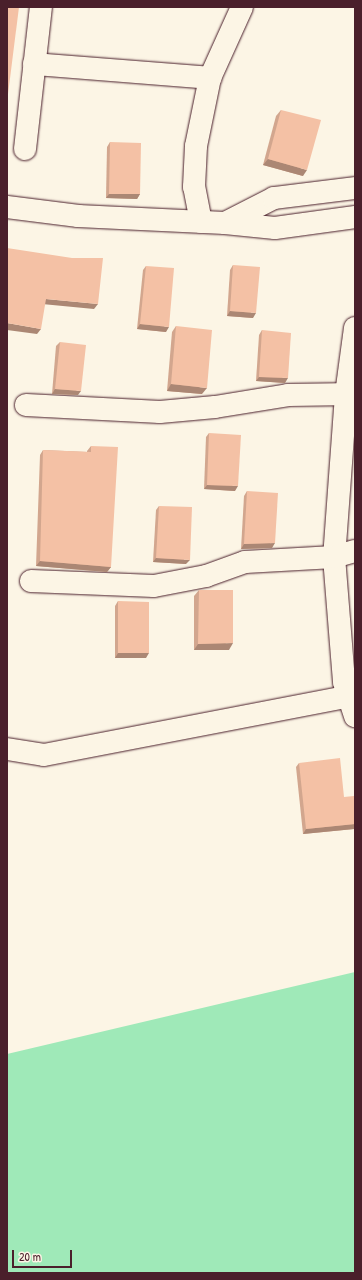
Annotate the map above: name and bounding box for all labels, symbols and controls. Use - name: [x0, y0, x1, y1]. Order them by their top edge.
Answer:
- scale bar: [14, 1242, 74, 1268]
- text: 20 m: [19, 1248, 41, 1265]

